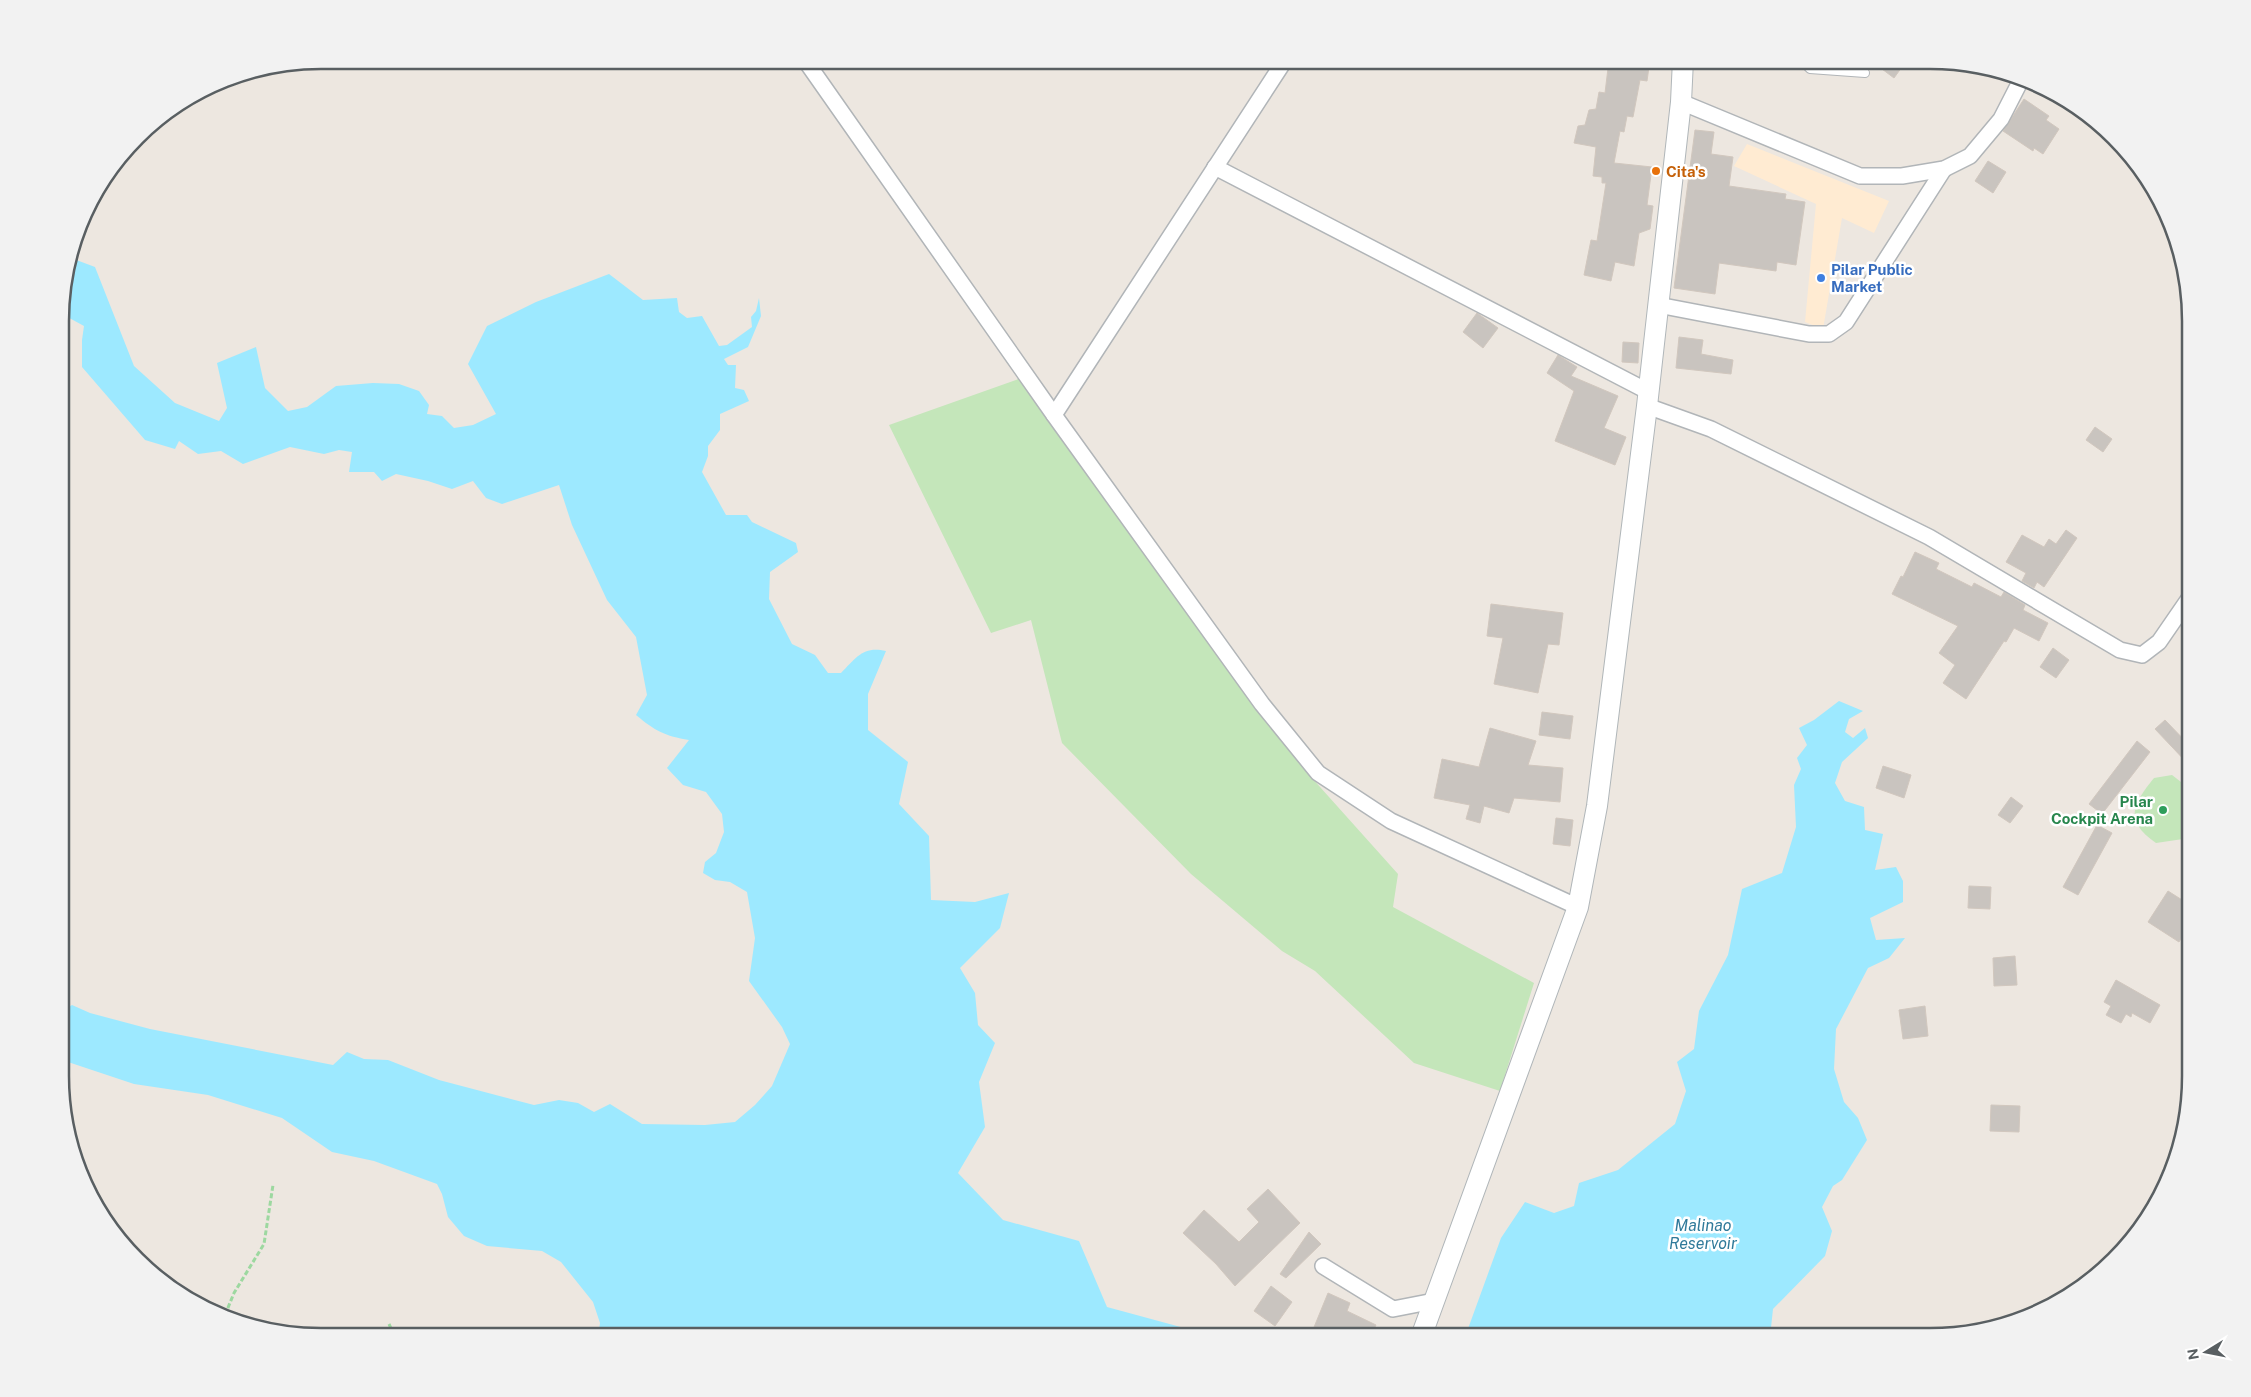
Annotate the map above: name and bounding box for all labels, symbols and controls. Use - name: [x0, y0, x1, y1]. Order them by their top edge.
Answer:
- place label: Cita's: [1666, 163, 1706, 180]
- marker: Cita's: [1650, 165, 1662, 177]
- place label: Pilar Public Market: [1831, 261, 1913, 295]
- marker: Pilar Public Market: [1815, 272, 1827, 284]
- place label: Pilar Cockpit Arena: [2051, 793, 2153, 827]
- marker: Pilar Cockpit Arena: [2157, 804, 2169, 816]
- water label: Malinao Reservoir: [1669, 1216, 1738, 1253]
- north arrow: [2181, 1327, 2231, 1377]
- text: N: [2184, 1347, 2202, 1361]

